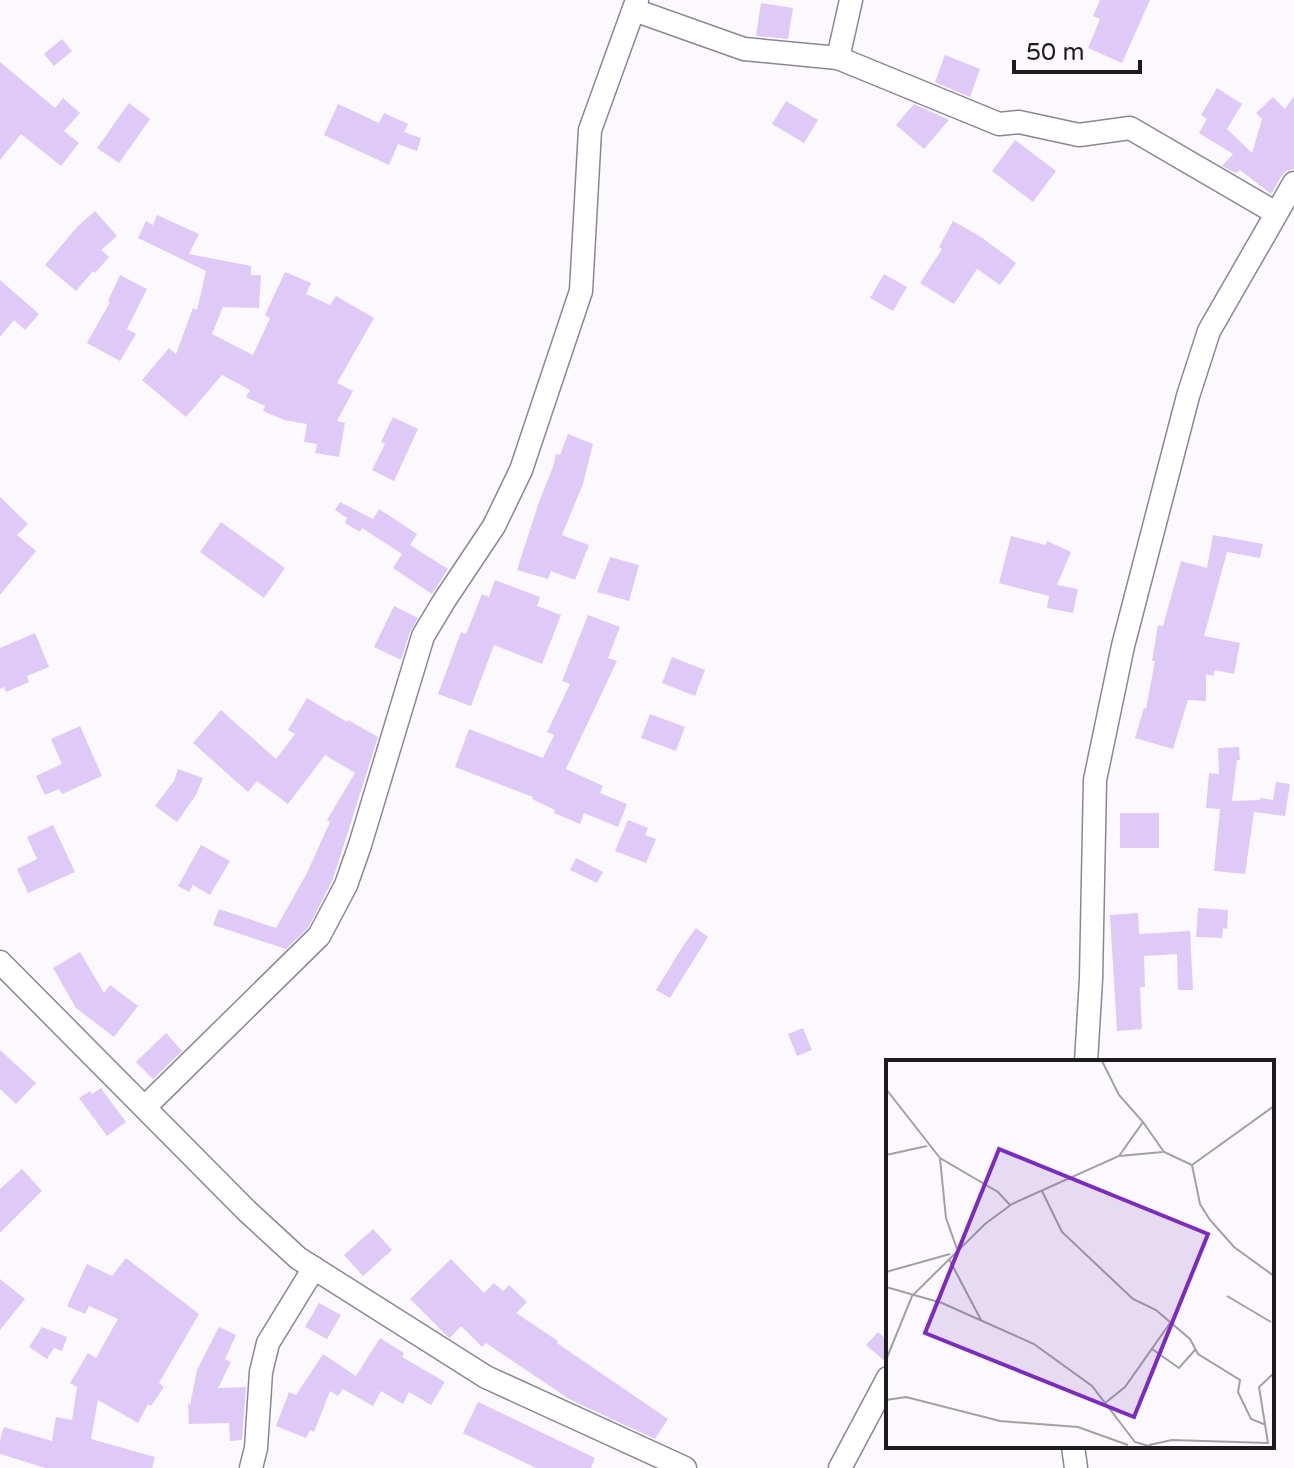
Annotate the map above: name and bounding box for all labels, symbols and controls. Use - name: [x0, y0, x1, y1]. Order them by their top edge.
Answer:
- scale bar: [1014, 24, 1140, 74]
- text: 50 m: [1026, 38, 1084, 67]
- inset map: [886, 1060, 1274, 1448]

